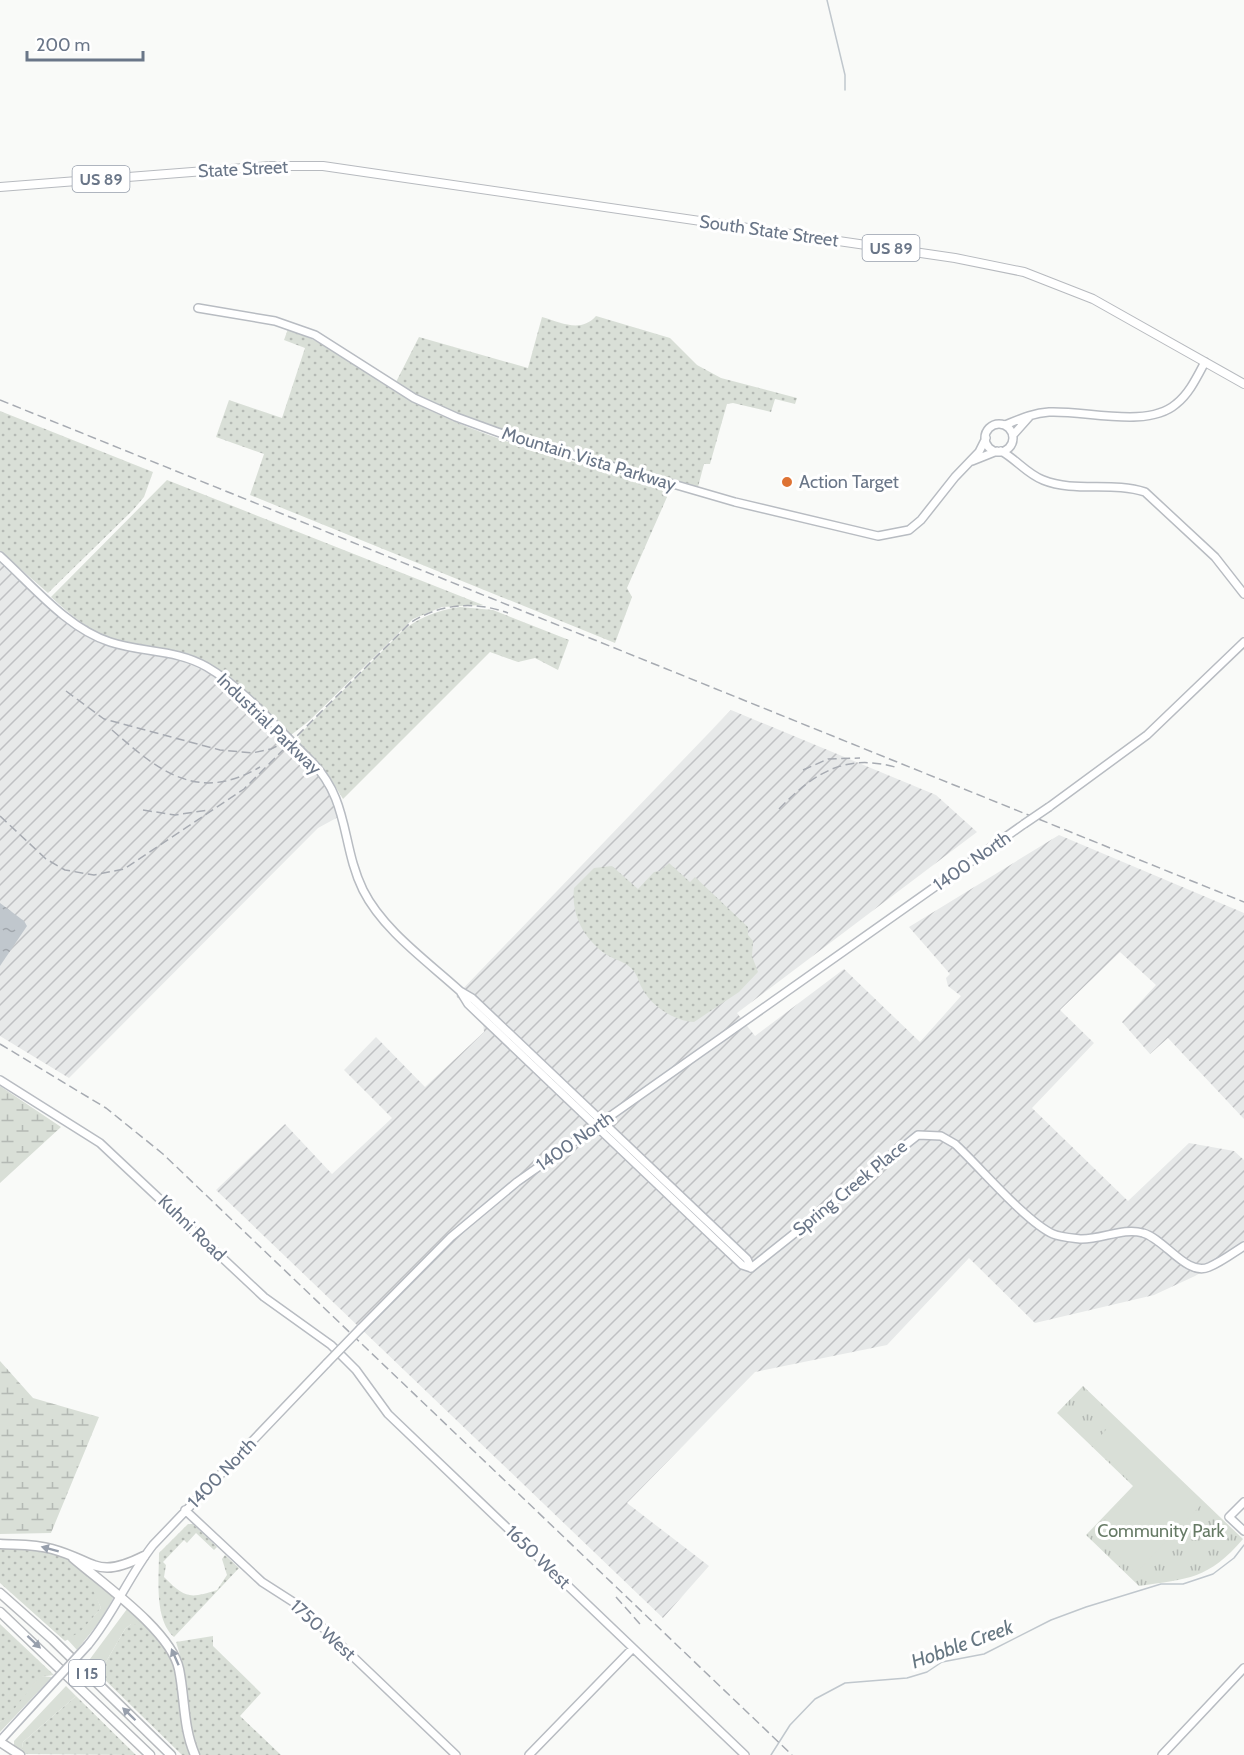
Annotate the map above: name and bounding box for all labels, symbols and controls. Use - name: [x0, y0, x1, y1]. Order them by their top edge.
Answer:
- scale bar: [27, 24, 142, 62]
- text: 200 m: [36, 34, 90, 56]
- street label: State Street: [197, 156, 289, 182]
- road number: US 89: [72, 166, 130, 192]
- street label: South State Street: [698, 210, 840, 252]
- road number: US 89: [862, 235, 920, 261]
- street label: Mountain Vista Parkway: [499, 422, 679, 496]
- place label: Action Target: [799, 471, 899, 493]
- marker: Action Target: [780, 475, 794, 489]
- street label: Industrial Parkway: [212, 669, 326, 779]
- street label: 1400 North: [929, 826, 1015, 896]
- street label: 1400 North: [532, 1106, 618, 1176]
- street label: Spring Creek Place: [789, 1135, 911, 1241]
- street label: Kuhni Road: [153, 1190, 231, 1266]
- street label: 1400 North: [183, 1433, 261, 1513]
- park label: Community Park: [1097, 1520, 1226, 1542]
- street label: 1650 West: [501, 1521, 575, 1593]
- one-way arrow: [41, 1544, 59, 1553]
- street label: 1750 West: [286, 1595, 360, 1665]
- water label: Hobble Creek: [908, 1614, 1018, 1673]
- one-way arrow: [26, 1635, 41, 1648]
- one-way arrow: [170, 1649, 179, 1666]
- road number: I 15: [69, 1660, 105, 1686]
- one-way arrow: [121, 1707, 136, 1721]

